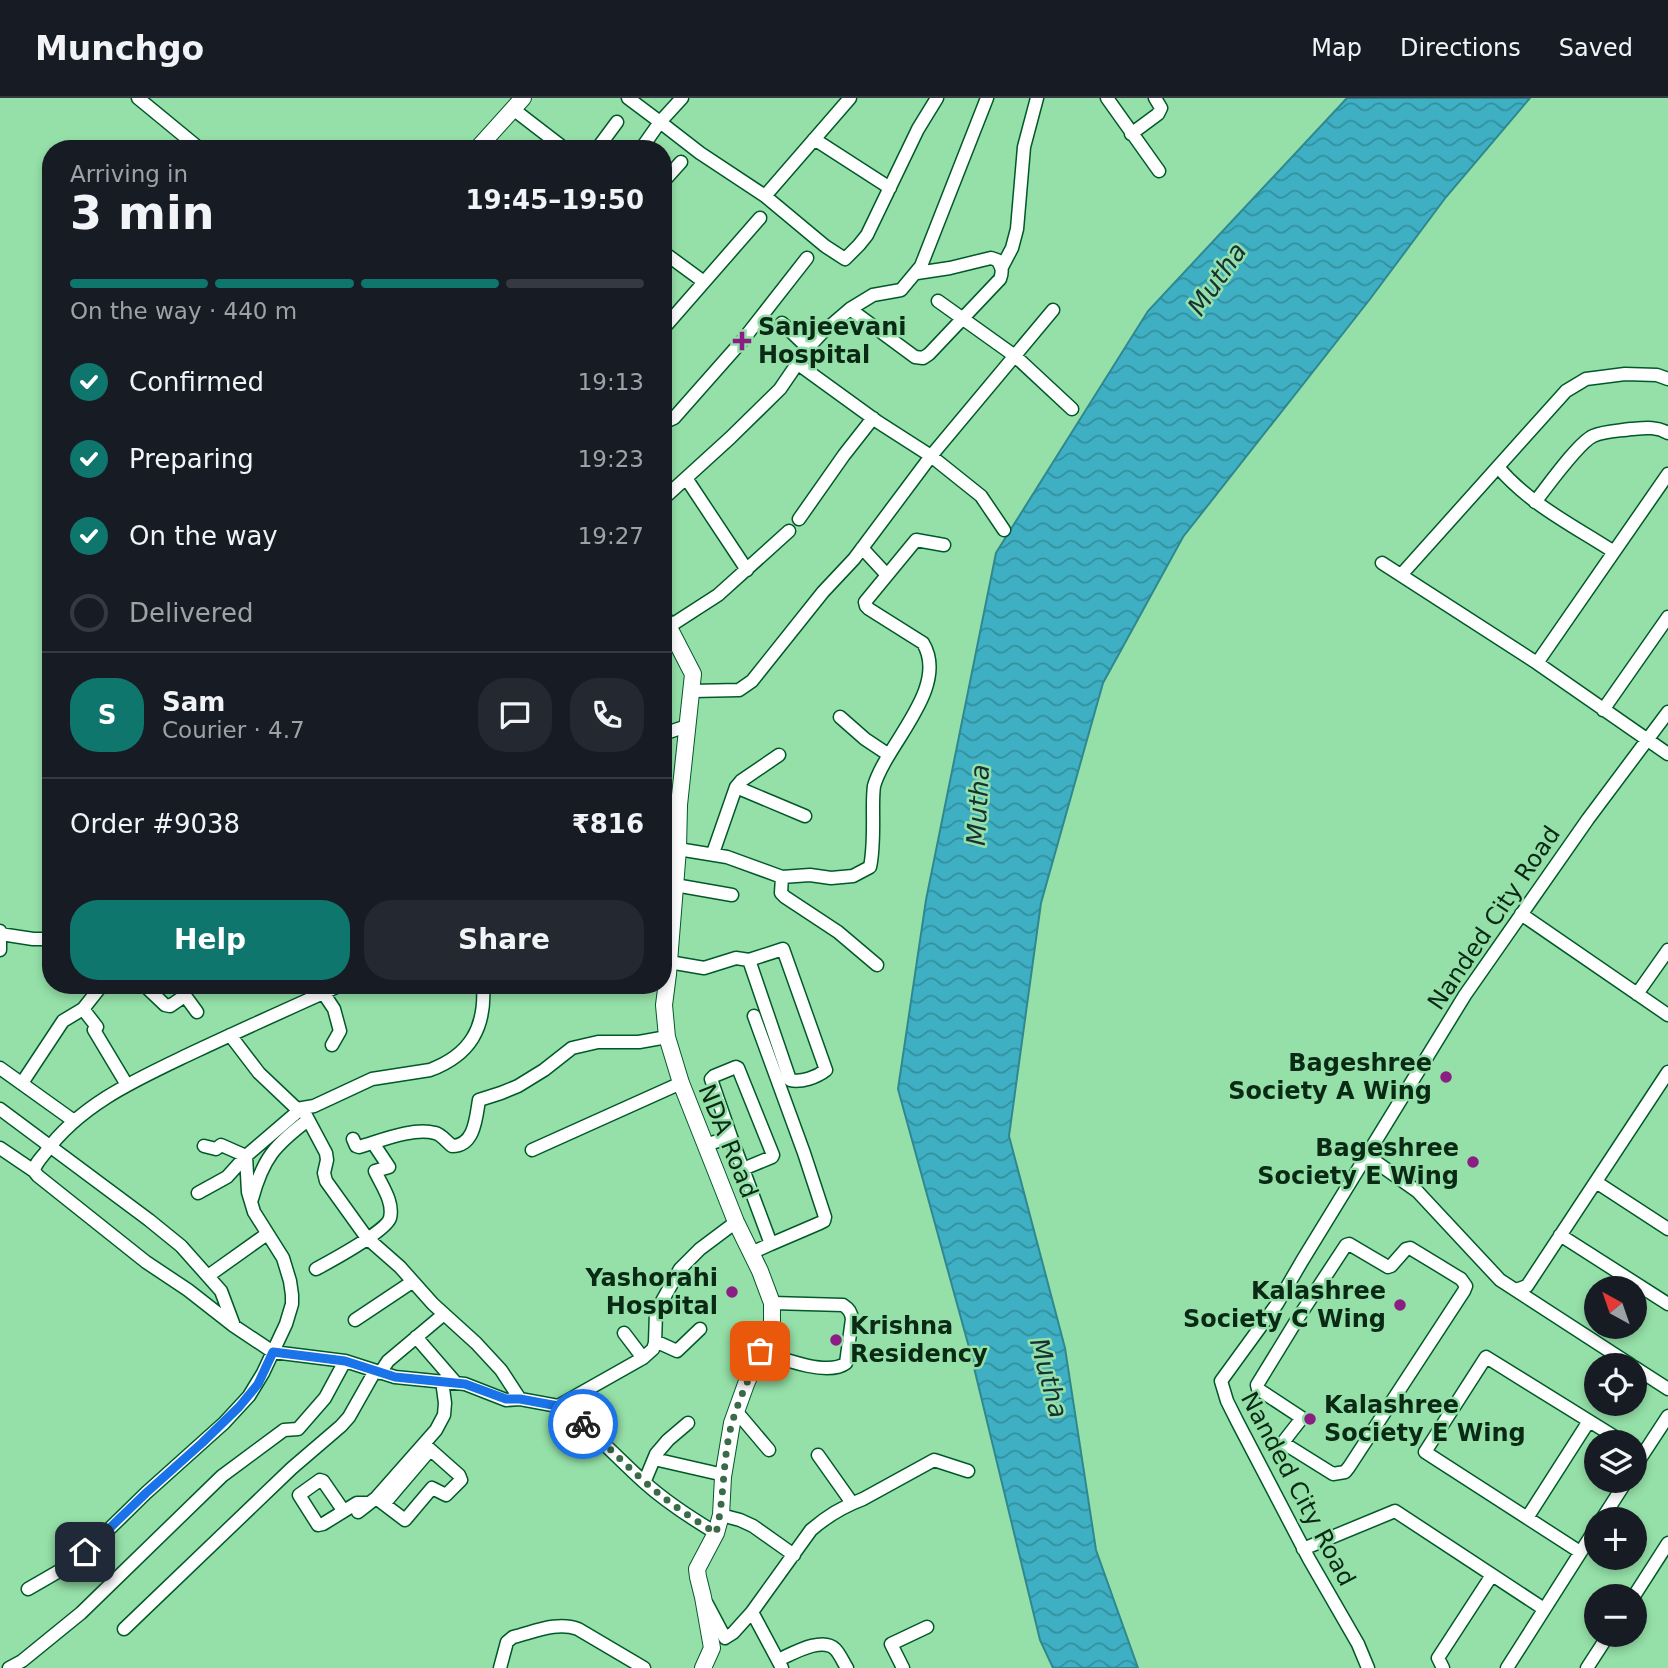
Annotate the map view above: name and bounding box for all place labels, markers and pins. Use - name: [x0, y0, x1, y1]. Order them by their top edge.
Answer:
- place label: Sanjeevani Hospital: [758, 313, 907, 369]
- marker: Sanjeevani Hospital: [732, 331, 752, 351]
- place label: Bageshree Society A Wing: [1228, 1049, 1432, 1105]
- marker: Bageshree Society A Wing: [1438, 1069, 1454, 1085]
- place label: Bageshree Society E Wing: [1257, 1134, 1459, 1190]
- marker: Bageshree Society E Wing: [1465, 1154, 1481, 1170]
- place label: Yashorahi Hospital: [584, 1264, 718, 1320]
- place label: Kalashree Society C Wing: [1183, 1277, 1386, 1333]
- marker: Yashorahi Hospital: [724, 1284, 740, 1300]
- marker: Kalashree Society C Wing: [1392, 1297, 1408, 1313]
- place label: Krishna Residency: [850, 1312, 988, 1368]
- pin: [730, 1321, 790, 1381]
- marker: Krishna Residency: [828, 1332, 844, 1348]
- place label: Kalashree Society E Wing: [1324, 1391, 1526, 1447]
- marker: Kalashree Society E Wing: [1302, 1411, 1318, 1427]
- pin: [55, 1522, 115, 1582]

